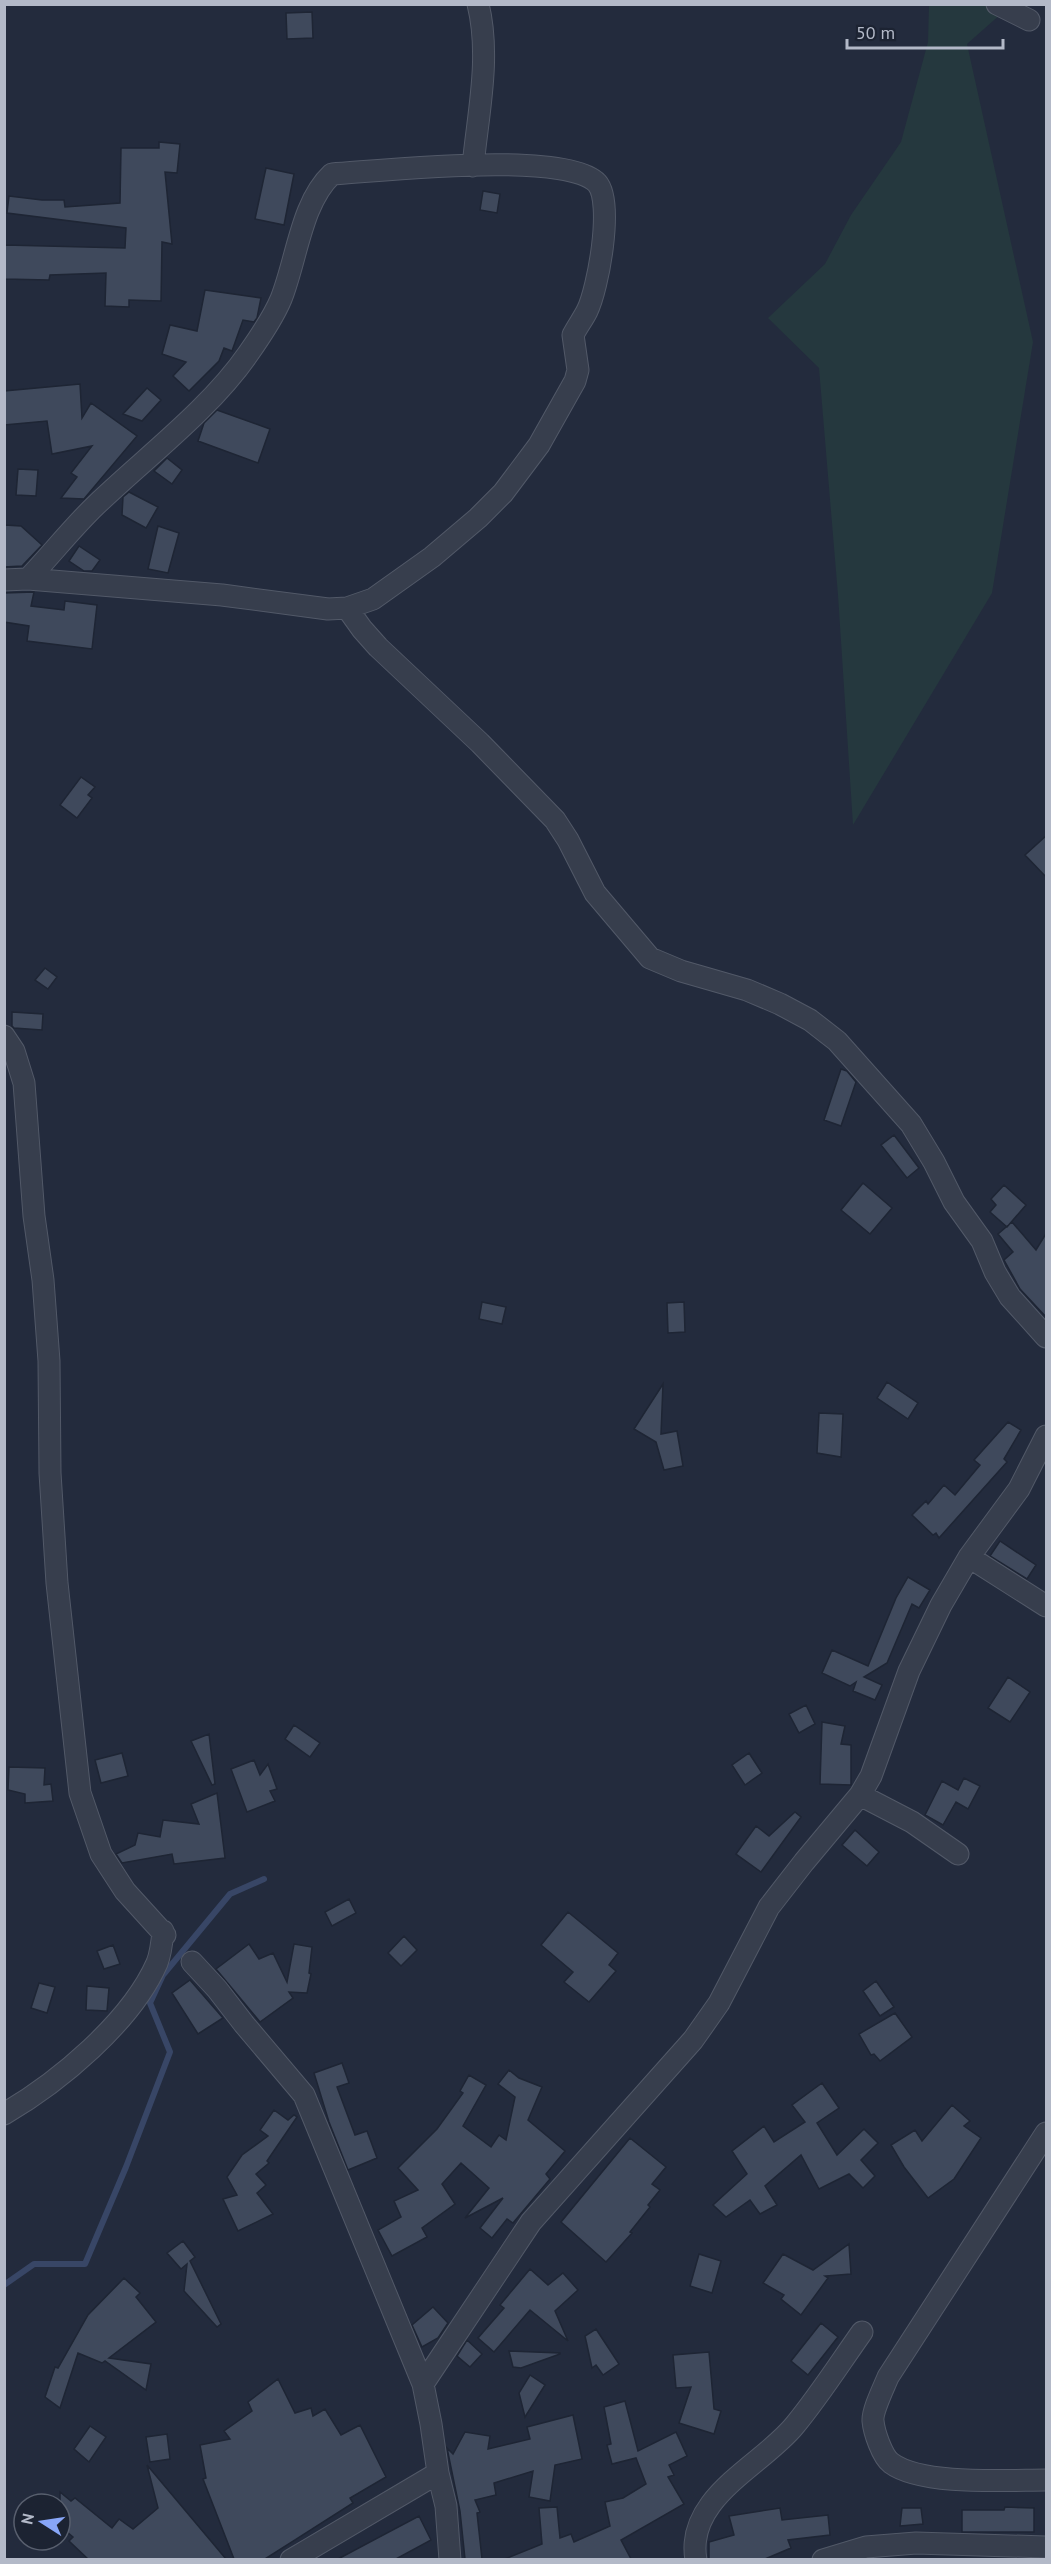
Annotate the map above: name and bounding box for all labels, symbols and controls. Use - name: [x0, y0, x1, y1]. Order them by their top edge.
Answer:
- scale bar: [847, 12, 1003, 50]
- text: 50 m: [856, 21, 895, 44]
- north arrow: [12, 2492, 72, 2552]
- text: N: [16, 2512, 38, 2526]

